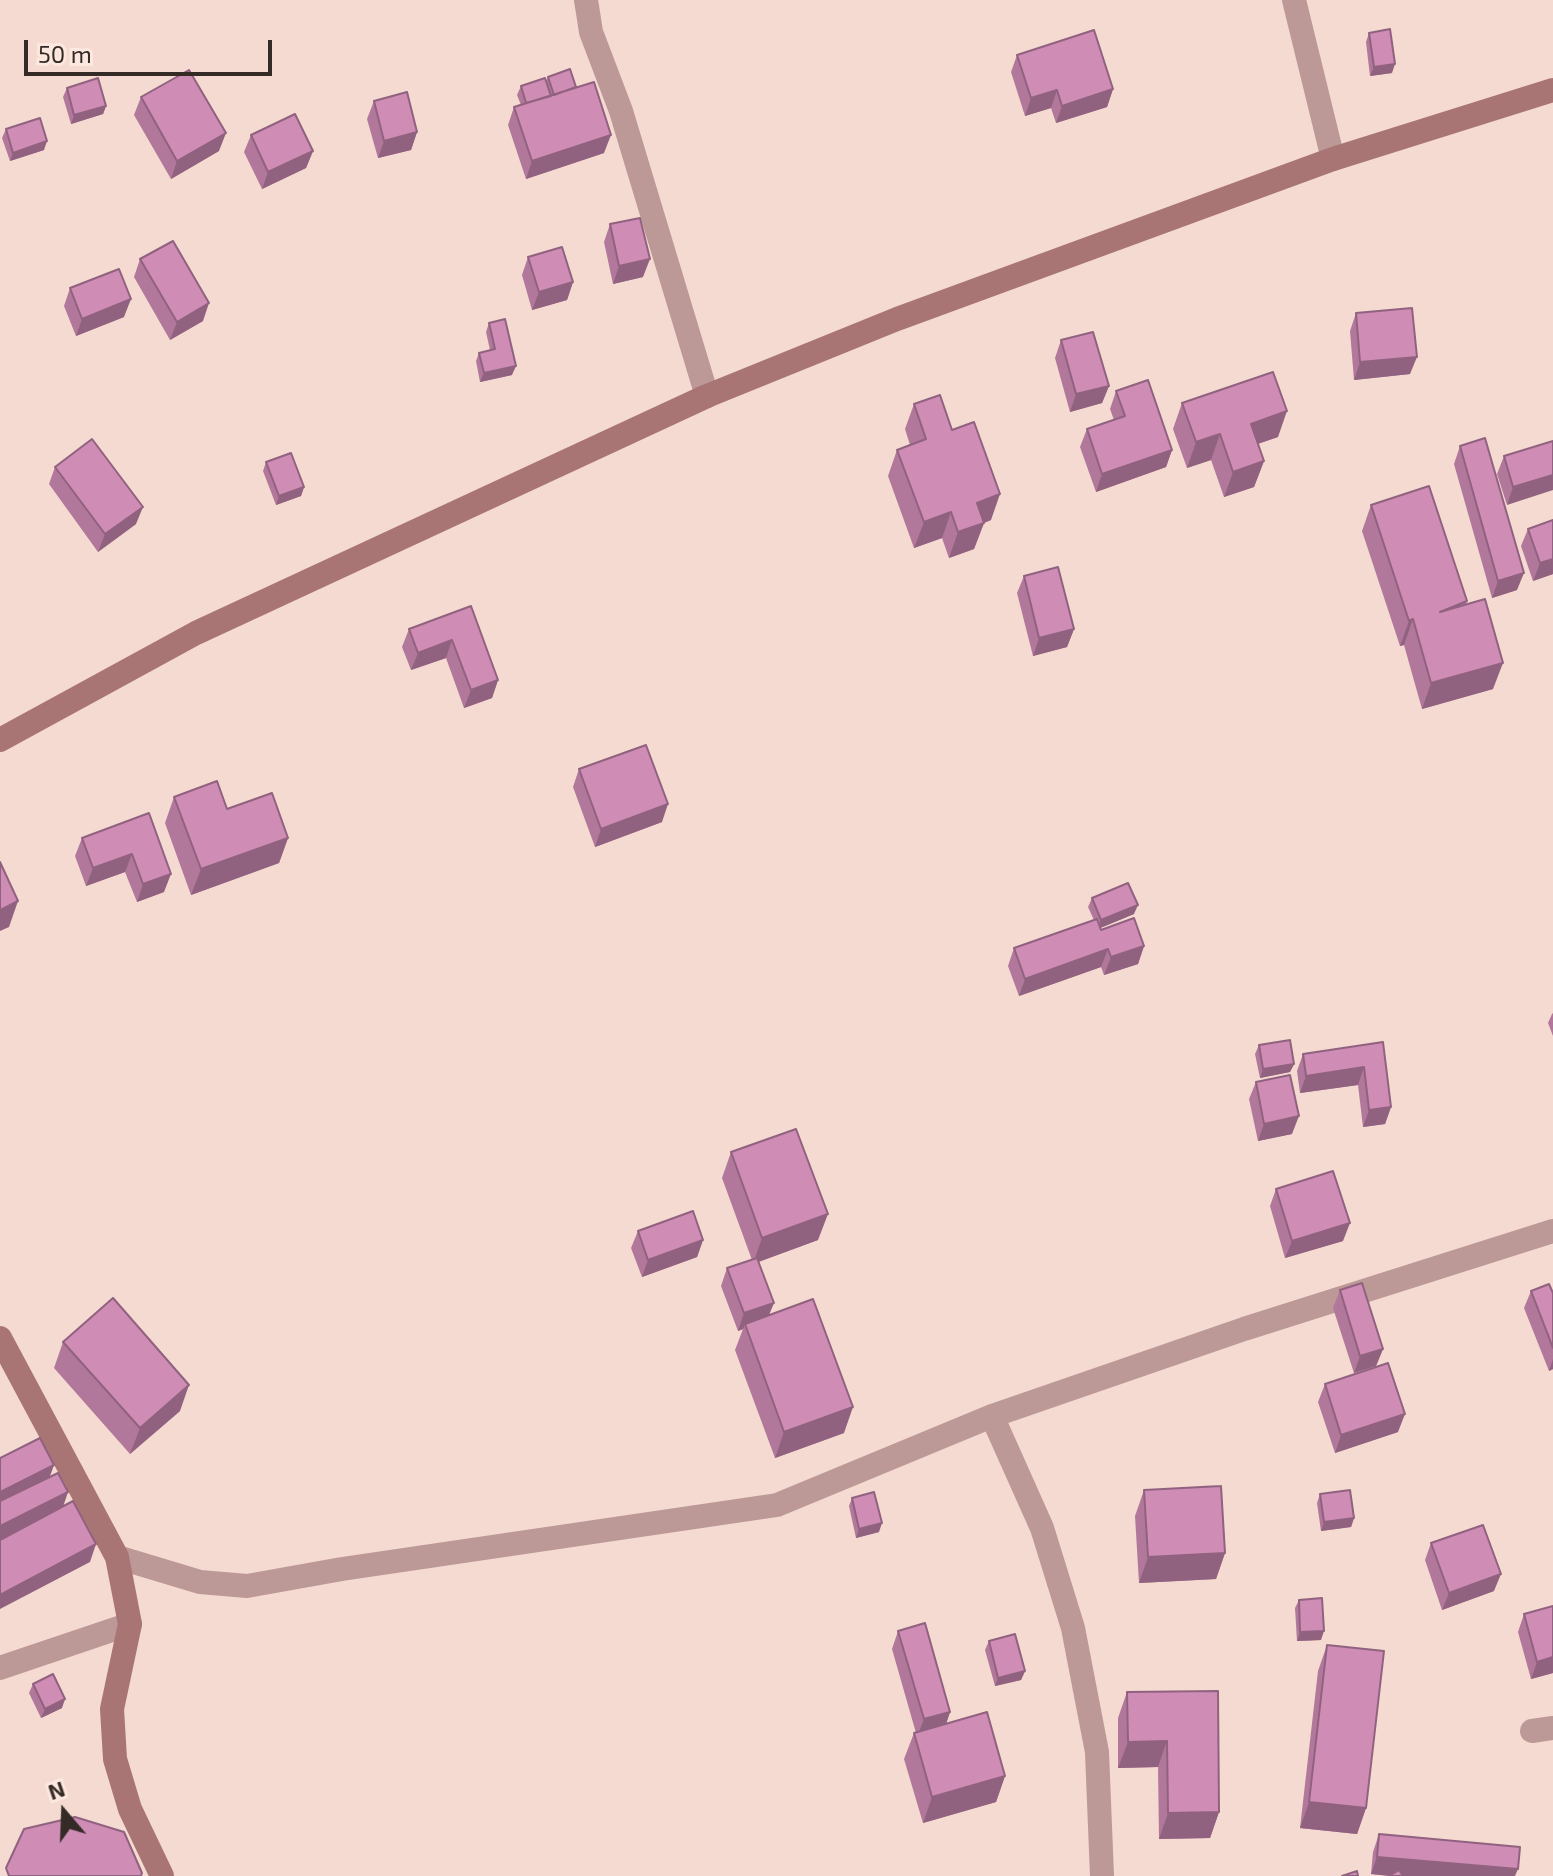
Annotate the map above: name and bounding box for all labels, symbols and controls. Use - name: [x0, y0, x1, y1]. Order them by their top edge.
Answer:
- scale bar: [28, 24, 276, 74]
- text: 50 m: [38, 39, 92, 68]
- north arrow: [24, 1772, 104, 1852]
- text: N: [44, 1774, 68, 1804]

